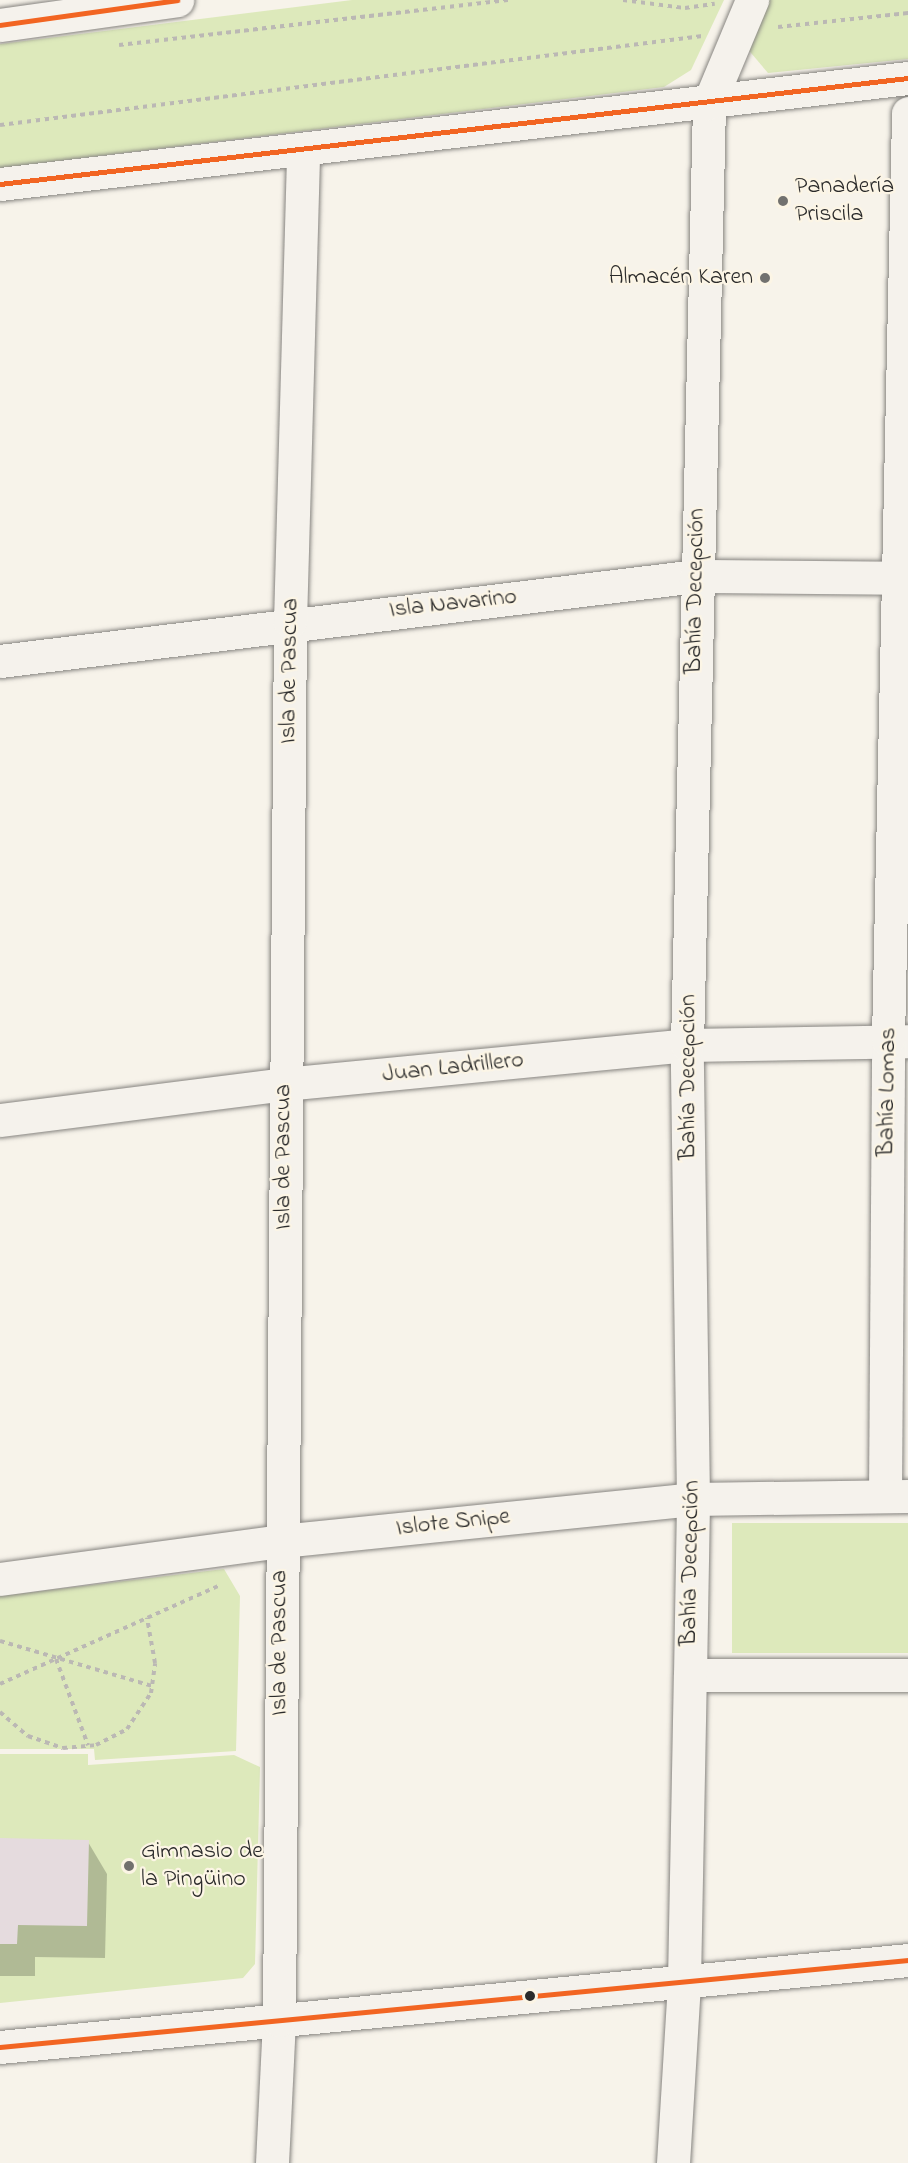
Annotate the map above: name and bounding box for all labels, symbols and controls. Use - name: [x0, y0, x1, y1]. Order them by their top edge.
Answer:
- place label: Panadería Priscila: [795, 173, 894, 229]
- marker: Panadería Priscila: [776, 194, 790, 208]
- place label: Almacén Karen: [609, 264, 753, 292]
- marker: Almacén Karen: [758, 271, 772, 285]
- street label: Bahía Decepción: [680, 508, 712, 674]
- street label: Isla Navarino: [388, 583, 518, 625]
- street label: Isla de Pascua: [274, 598, 306, 744]
- street label: Bahía Decepción: [675, 994, 703, 1160]
- street label: Bahía Lomas: [872, 1027, 904, 1157]
- street label: Juan Ladrillero: [381, 1046, 525, 1090]
- street label: Isla de Pascua: [270, 1084, 298, 1230]
- street label: Bahía Decepción: [675, 1480, 707, 1646]
- street label: Islote Snipe: [395, 1503, 511, 1543]
- street label: Isla de Pascua: [266, 1570, 294, 1716]
- place label: Gimnasio de la Pingüino: [141, 1838, 263, 1894]
- marker: Gimnasio de la Pingüino: [122, 1859, 136, 1873]
- unlabelled marker: [524, 1990, 536, 2002]

